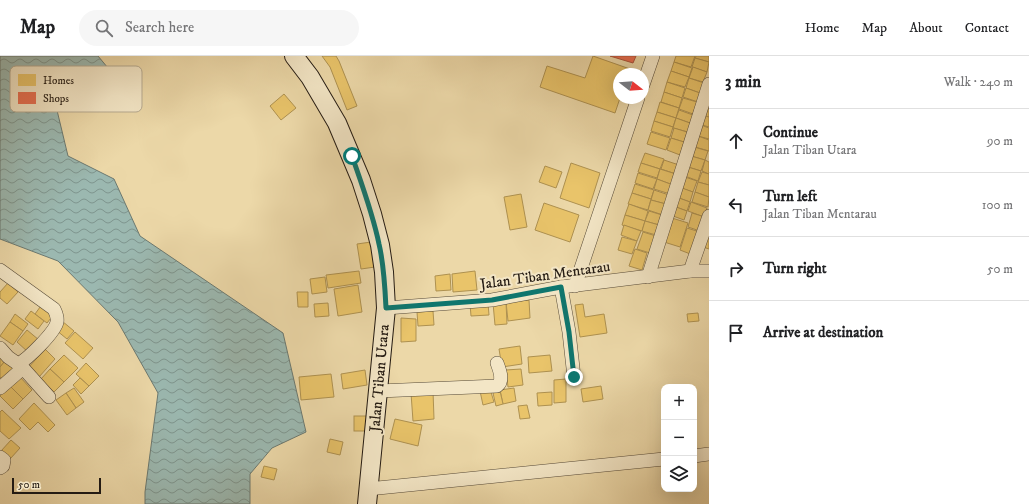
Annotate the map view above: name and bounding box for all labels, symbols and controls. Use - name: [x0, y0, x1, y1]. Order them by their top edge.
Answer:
- search box: [79, 10, 359, 46]
- text: Map: [20, 16, 55, 39]
- icon: search: [93, 17, 115, 39]
- text: Search here: [125, 18, 194, 37]
- text: Home: [805, 19, 839, 37]
- text: Map: [861, 19, 887, 37]
- text: About: [909, 19, 943, 37]
- text: Contact: [965, 19, 1009, 37]
- legend: [10, 66, 142, 112]
- north arrow: [613, 68, 649, 104]
- text: 3 min: [725, 71, 761, 93]
- text: Homes: [43, 74, 74, 88]
- text: Walk · 240 m: [944, 74, 1013, 90]
- text: Shops: [43, 92, 69, 106]
- text: Continue: [763, 123, 818, 142]
- icon: ahead: [725, 130, 747, 152]
- text: 90 m: [987, 133, 1013, 149]
- text: Jalan Tiban Utara: [763, 142, 857, 158]
- route start: [343, 147, 361, 165]
- text: Turn left: [763, 187, 817, 206]
- icon: left: [725, 194, 747, 216]
- text: 100 m: [982, 197, 1013, 213]
- text: Jalan Tiban Mentarau: [763, 206, 877, 222]
- street label: Jalan Tiban Mentarau: [477, 257, 611, 294]
- icon: right: [725, 258, 747, 280]
- text: Turn right: [763, 259, 826, 278]
- text: 50 m: [987, 261, 1013, 277]
- icon: arrive: [725, 322, 747, 344]
- street label: Jalan Tiban Utara: [365, 323, 394, 435]
- text: Arrive at destination: [763, 323, 883, 342]
- route end: [565, 368, 583, 386]
- map controls: [661, 384, 697, 492]
- button: +: [661, 384, 697, 420]
- button: −: [661, 420, 697, 456]
- button: layers: [661, 456, 697, 492]
- scale bar: [12, 476, 101, 495]
- text: 50 m: [18, 478, 40, 492]

